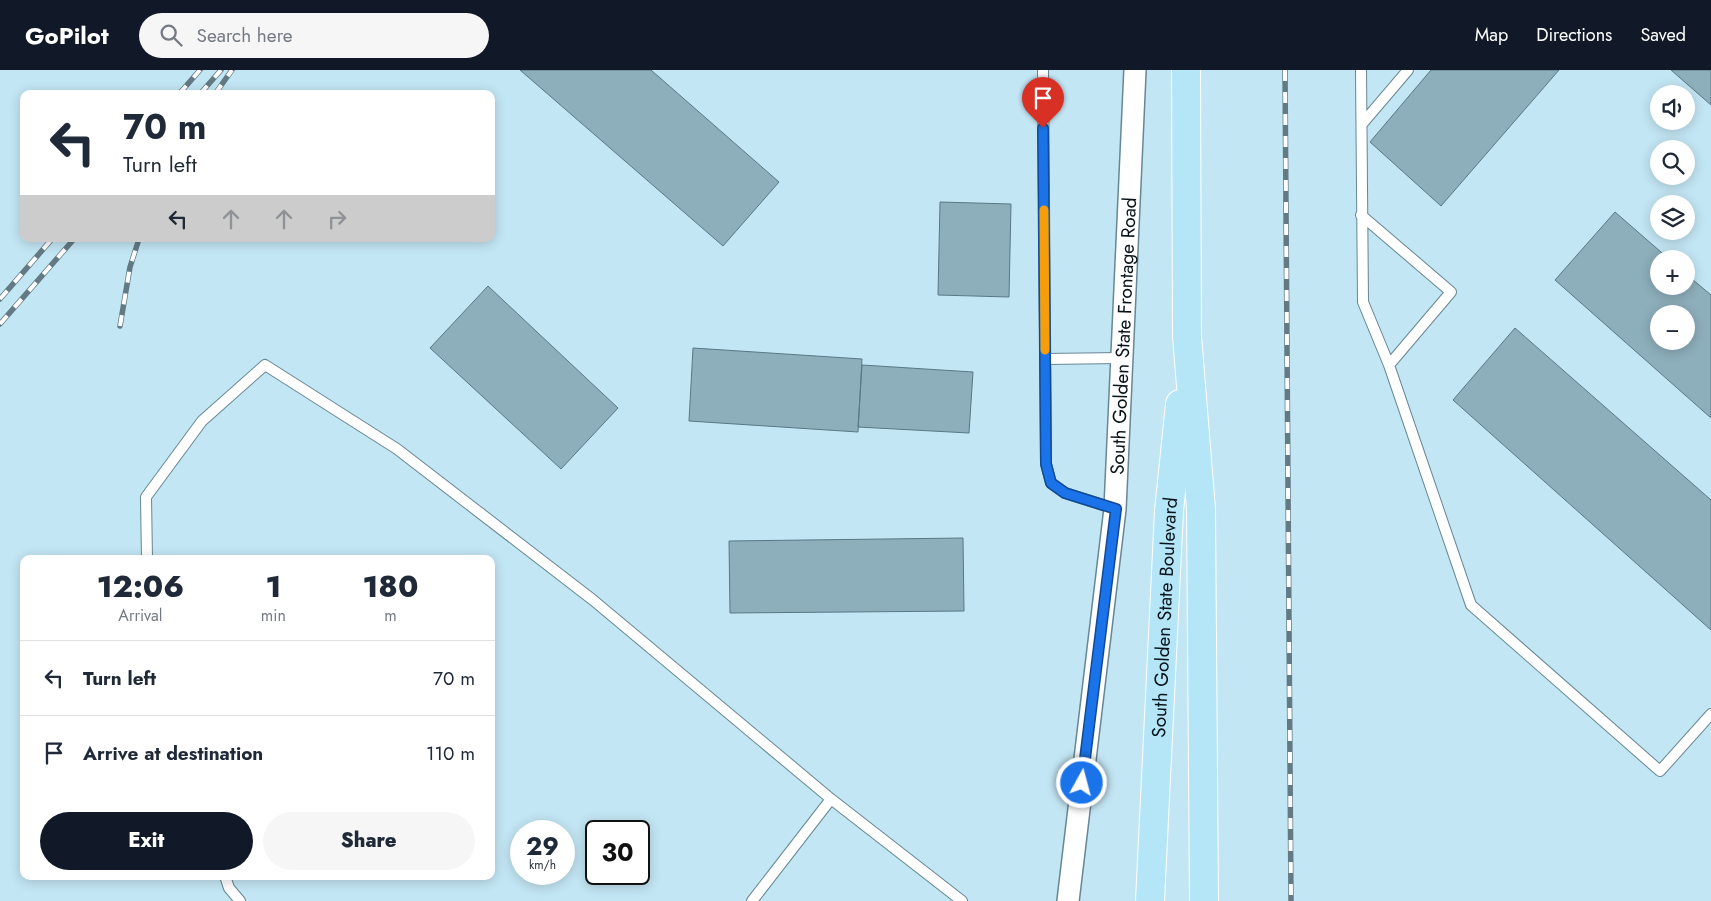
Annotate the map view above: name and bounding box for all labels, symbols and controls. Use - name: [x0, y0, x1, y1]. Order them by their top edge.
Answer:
- search box: [139, 13, 489, 58]
- text: GoPilot: [25, 18, 109, 53]
- icon: search: [157, 21, 185, 49]
- text: Search here: [197, 22, 293, 49]
- text: Map: [1475, 22, 1508, 48]
- text: Directions: [1536, 22, 1612, 48]
- text: Saved: [1640, 22, 1686, 48]
- pin: [1022, 77, 1064, 128]
- icon: arrive: [1029, 84, 1057, 112]
- map controls: [1650, 85, 1695, 350]
- button: sound: [1650, 85, 1695, 130]
- text: 70 m: [123, 102, 206, 152]
- icon: left: [40, 110, 105, 175]
- button: search: [1650, 140, 1695, 185]
- text: Turn left: [123, 148, 197, 180]
- button: layers: [1650, 195, 1695, 240]
- street label: South Golden State Frontage Road: [1103, 197, 1143, 475]
- icon: left: [164, 205, 192, 233]
- icon: ahead: [217, 205, 245, 233]
- icon: ahead: [270, 205, 298, 233]
- icon: right: [323, 205, 351, 233]
- button: +: [1650, 250, 1695, 295]
- button: −: [1650, 305, 1695, 350]
- street label: South Golden State Boulevard: [1144, 496, 1184, 738]
- text: 12:06: [97, 565, 184, 608]
- text: 1: [265, 565, 281, 608]
- text: 180: [363, 565, 418, 608]
- text: Arrival: [118, 604, 162, 627]
- text: min: [261, 604, 286, 627]
- text: m: [384, 604, 397, 627]
- icon: left: [40, 664, 68, 692]
- text: Turn left: [83, 665, 156, 692]
- text: 70 m: [433, 665, 475, 692]
- icon: arrive: [40, 739, 68, 767]
- text: Arrive at destination: [83, 740, 263, 767]
- text: 110 m: [426, 740, 475, 767]
- position arrow: [1055, 756, 1107, 808]
- button: Exit: [40, 812, 253, 870]
- button: Share: [263, 812, 475, 870]
- speed limit sign: 30: [585, 820, 650, 885]
- text: 29: [526, 828, 559, 864]
- text: km/h: [529, 856, 556, 874]

